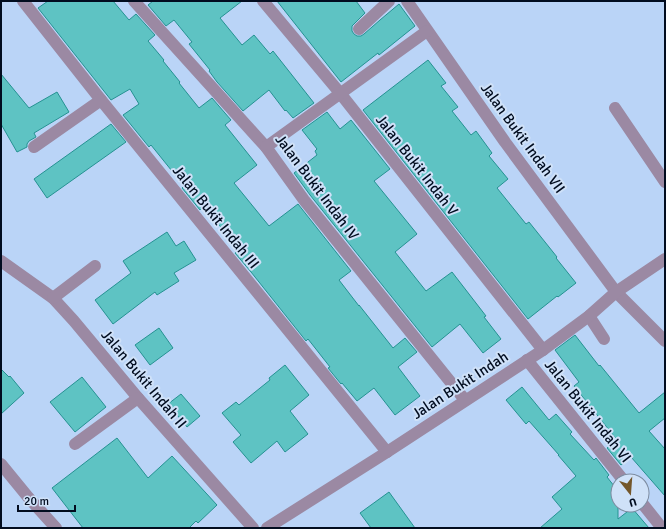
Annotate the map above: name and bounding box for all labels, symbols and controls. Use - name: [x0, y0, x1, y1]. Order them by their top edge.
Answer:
- street label: Jalan Bukit Indah VII: [477, 79, 569, 197]
- street label: Jalan Bukit Indah V: [372, 111, 462, 219]
- street label: Jalan Bukit Indah IV: [271, 131, 363, 244]
- street label: Jalan Bukit Indah III: [169, 162, 263, 272]
- street label: Jalan Bukit Indah II: [98, 326, 190, 432]
- street label: Jalan Bukit Indah: [409, 347, 511, 423]
- street label: Jalan Bukit Indah VI: [541, 356, 635, 466]
- north arrow: [610, 473, 650, 513]
- scale bar: [18, 487, 75, 513]
- text: 20 m: [24, 494, 49, 509]
- text: U: [627, 495, 638, 509]

